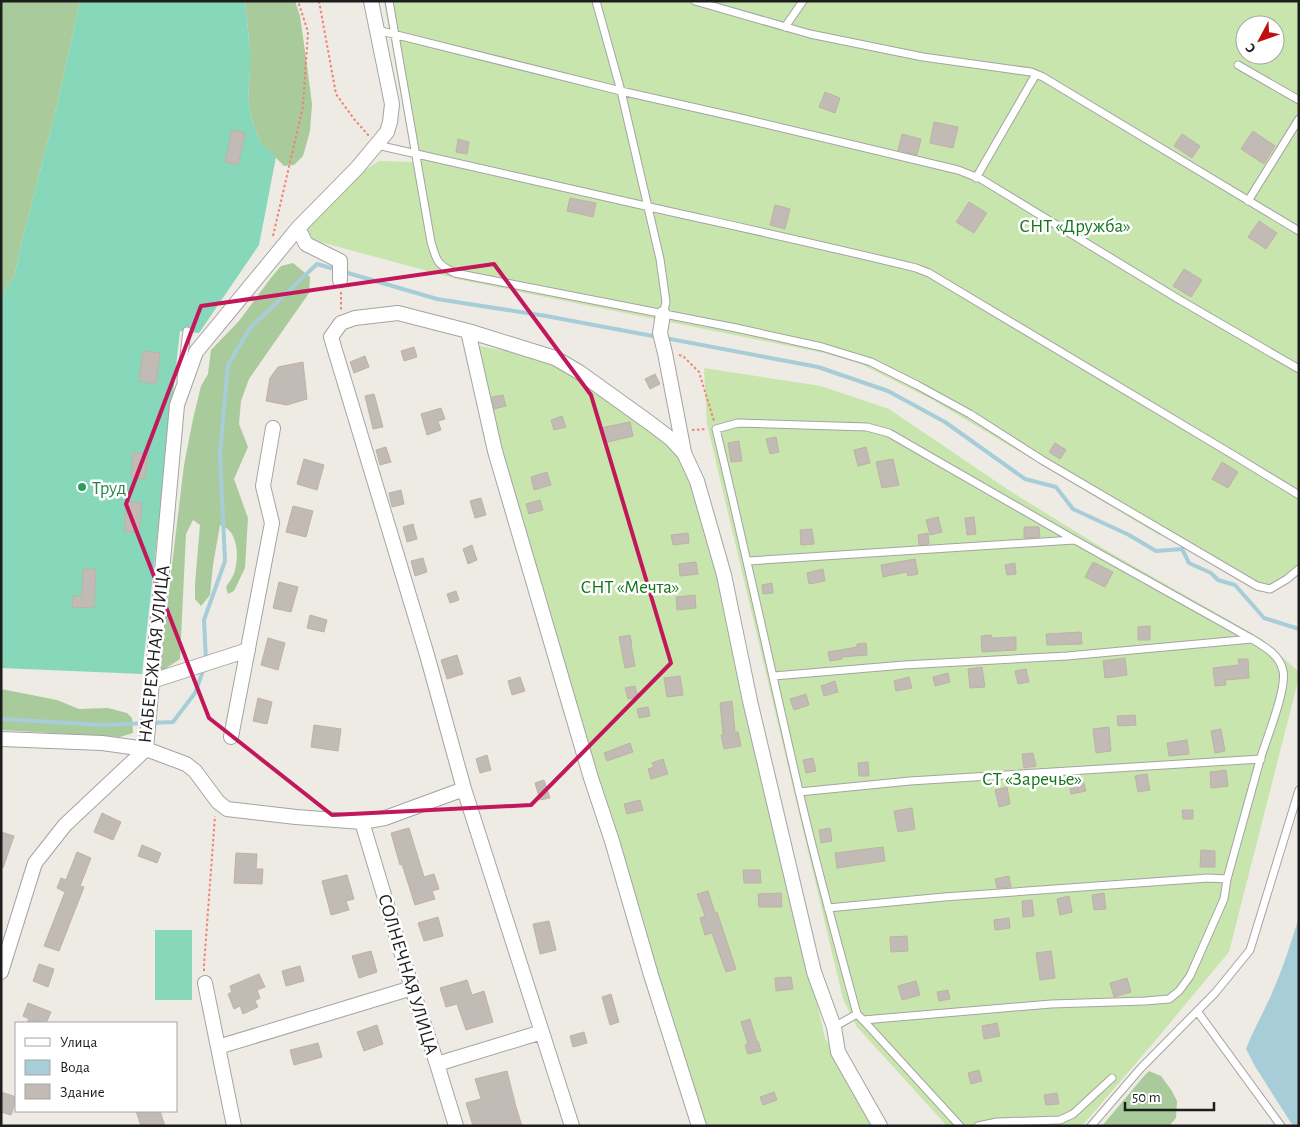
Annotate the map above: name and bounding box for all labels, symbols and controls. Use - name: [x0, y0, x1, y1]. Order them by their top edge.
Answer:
- north arrow: [1235, 15, 1285, 65]
- text: С: [1243, 40, 1259, 55]
- park label: СНТ «Дружба»: [1019, 217, 1131, 236]
- place label: Труд: [92, 479, 126, 498]
- marker: Труд: [76, 481, 88, 493]
- street label: НАБЕРЕЖНАЯ УЛИЦА: [136, 564, 173, 744]
- park label: СНТ «Мечта»: [580, 578, 680, 597]
- park label: СТ «Заречье»: [982, 770, 1082, 789]
- street label: СОЛНЕЧНАЯ УЛИЦА: [374, 892, 441, 1057]
- legend: [15, 1022, 178, 1112]
- text: Улица: [60, 1035, 97, 1050]
- text: Вода: [60, 1060, 90, 1075]
- scale bar: [1125, 1080, 1214, 1112]
- text: Здание: [60, 1085, 105, 1100]
- text: 50 m: [1132, 1090, 1161, 1105]

